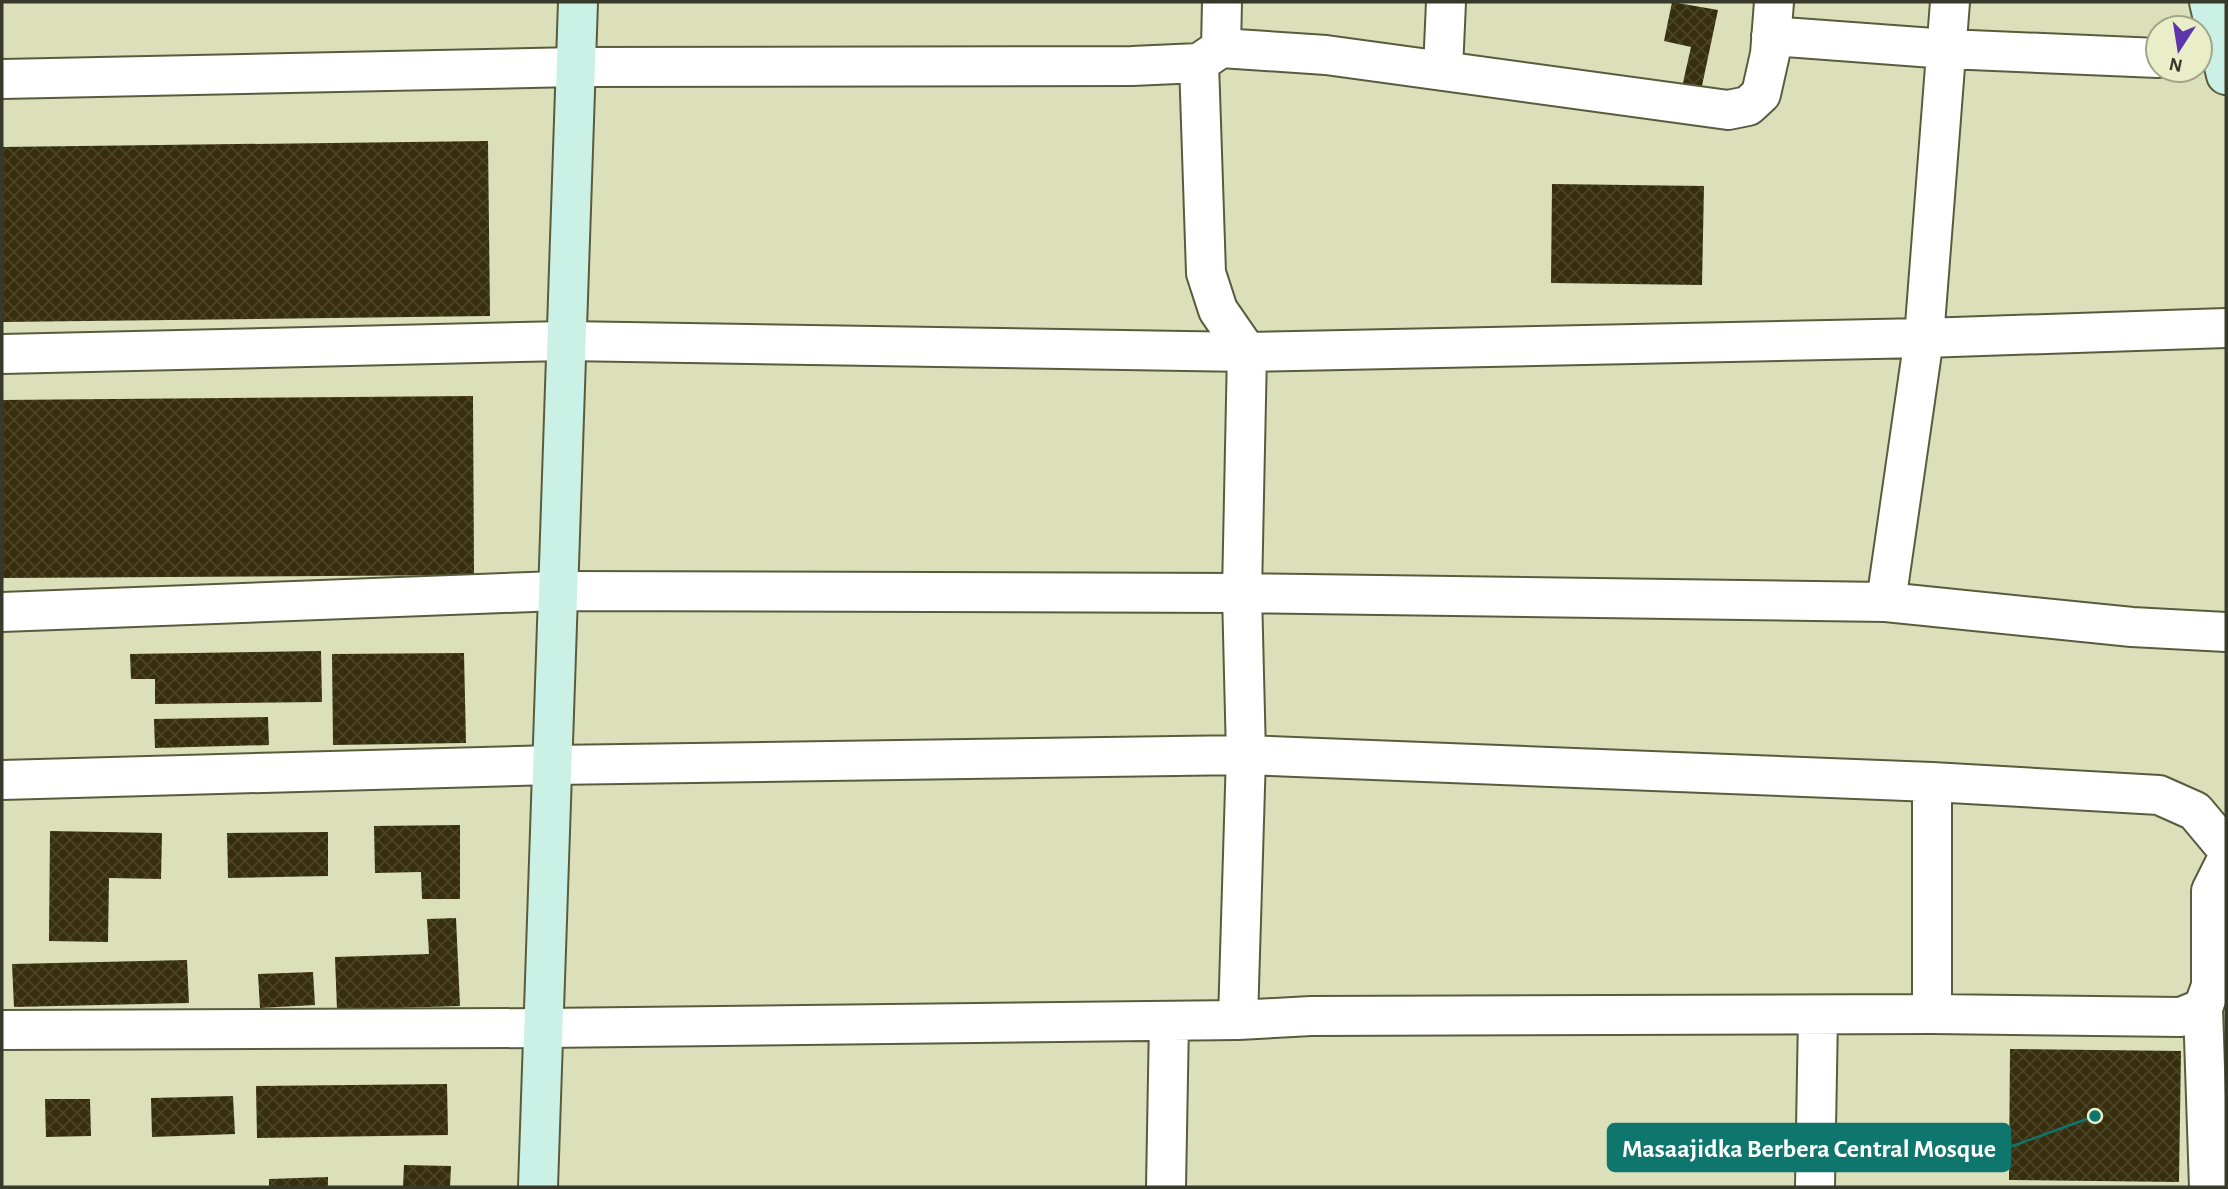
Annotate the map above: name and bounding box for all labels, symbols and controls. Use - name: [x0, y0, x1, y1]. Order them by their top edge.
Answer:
- north arrow: [2144, 14, 2214, 84]
- text: N: [2167, 53, 2184, 75]
- callout: Masaajidka Berbera Central Mosque: [1608, 1124, 2010, 1171]
- text: Masaajidka Berbera Central Mosque: [1622, 1136, 1996, 1162]

